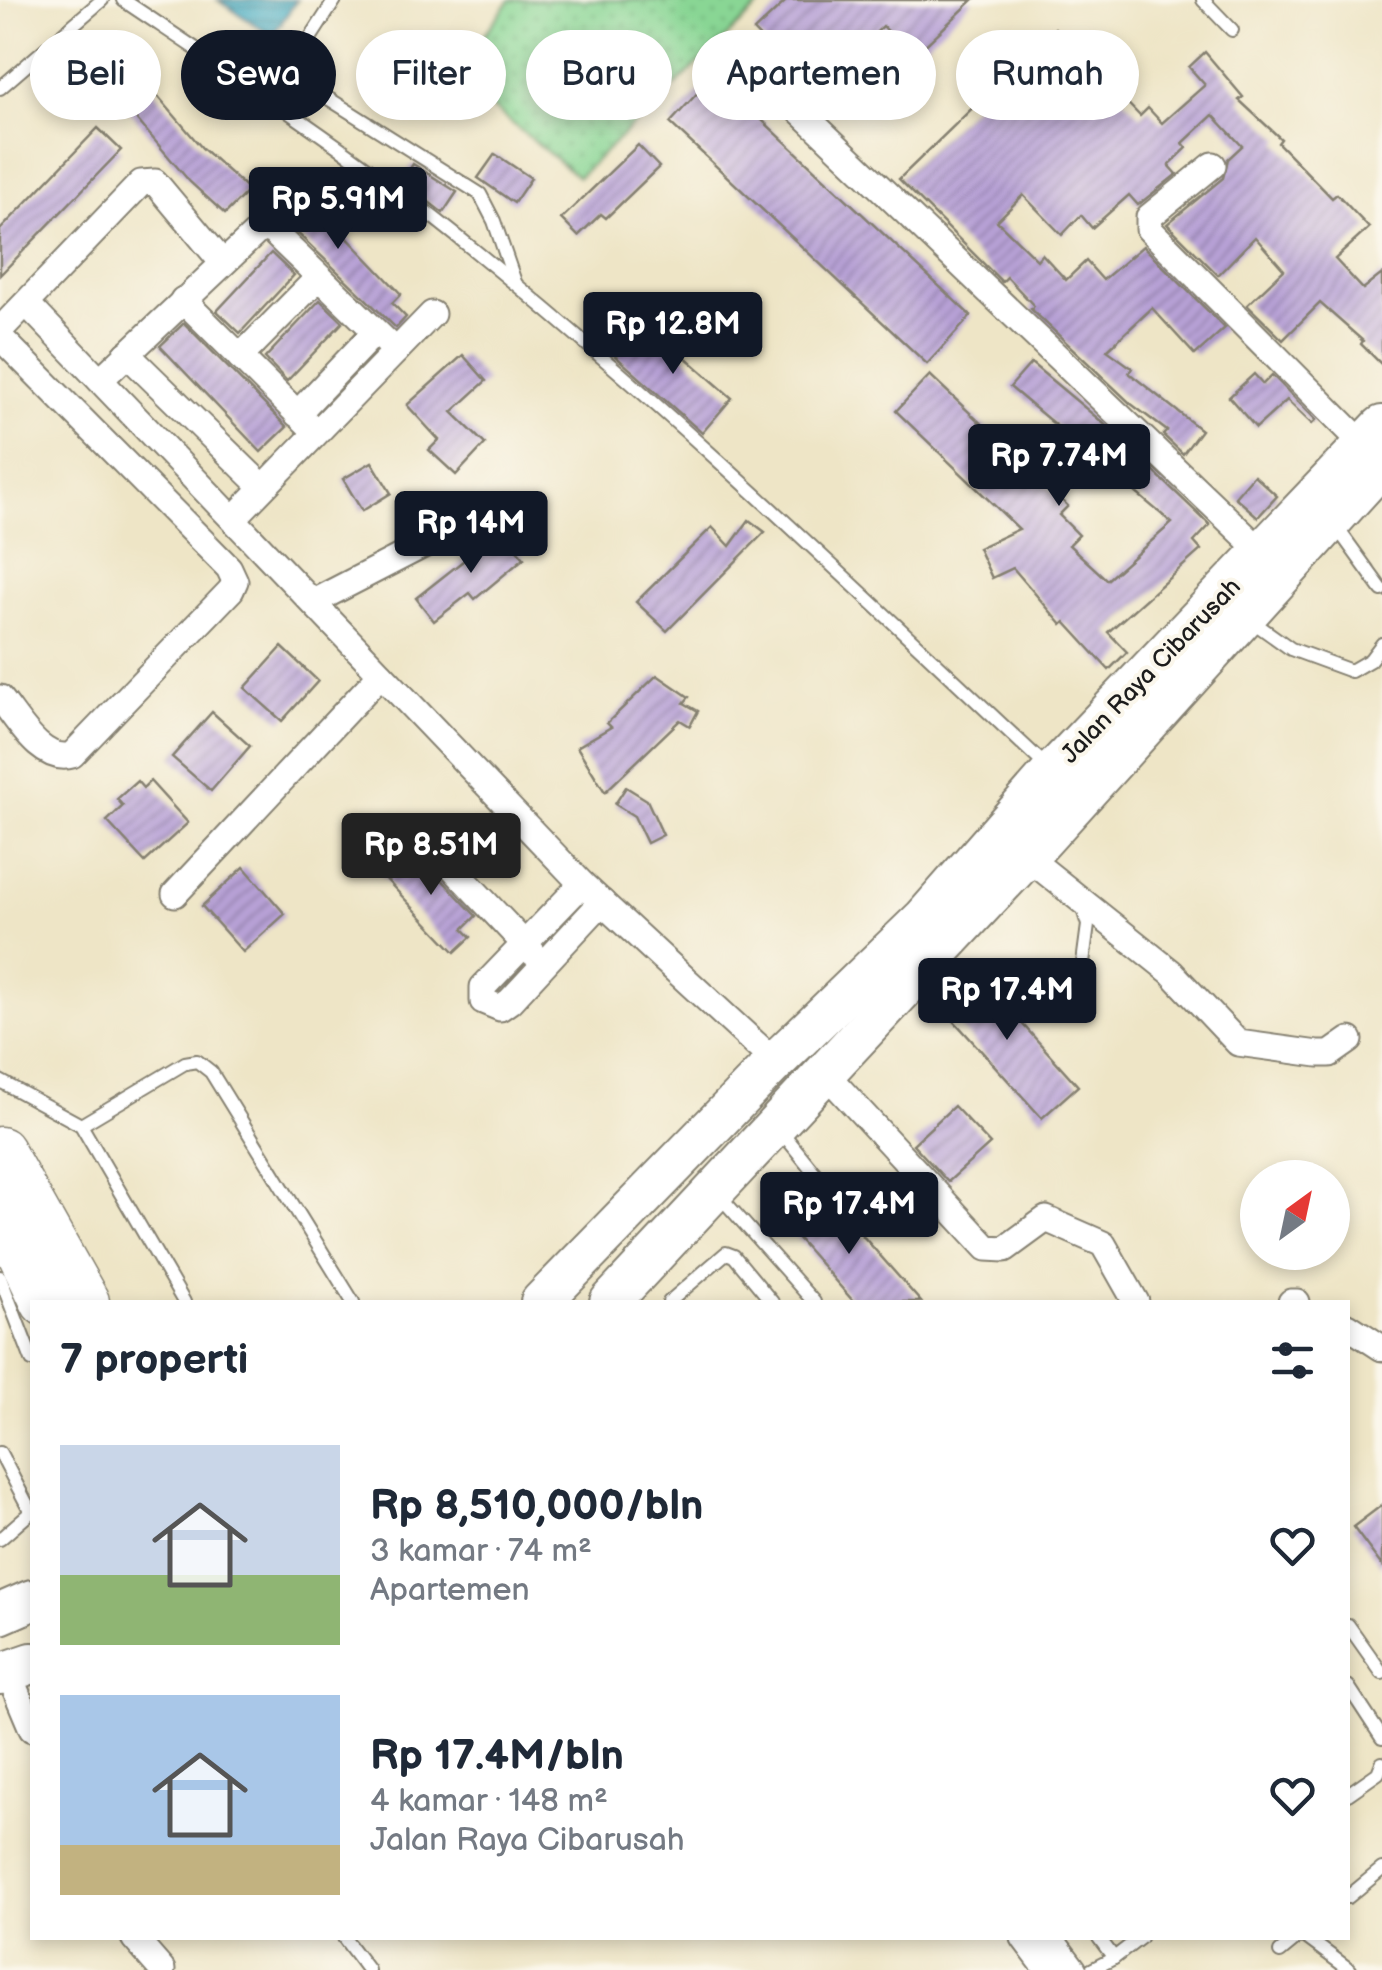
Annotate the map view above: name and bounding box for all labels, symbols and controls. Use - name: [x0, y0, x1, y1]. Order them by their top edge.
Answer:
- chip: Beli: [30, 30, 161, 120]
- chip: Sewa: [181, 30, 336, 120]
- chip: Filter: [356, 30, 506, 120]
- chip: Baru: [526, 30, 672, 120]
- chip: Apartemen: [692, 30, 936, 120]
- chip: Rumah: [956, 30, 1139, 120]
- pin: Rp 5.91M: [235, 167, 441, 252]
- text: Rp 5.91M: [271, 180, 405, 219]
- pin: Rp 12.8M: [570, 292, 776, 377]
- text: Rp 12.8M: [605, 305, 741, 344]
- pin: Rp 7.74M: [956, 424, 1162, 509]
- text: Rp 7.74M: [990, 437, 1128, 476]
- pin: Rp 14M: [390, 491, 552, 576]
- text: Rp 14M: [417, 504, 525, 543]
- street label: Jalan Raya Cibarusah: [1055, 572, 1248, 770]
- pin: Rp 8.51M: [328, 813, 534, 898]
- text: Rp 8.51M: [364, 826, 498, 865]
- pin: Rp 17.4M: [904, 958, 1110, 1043]
- text: Rp 17.4M: [940, 971, 1074, 1010]
- north arrow: [1240, 1160, 1350, 1270]
- map controls: [1240, 1160, 1350, 1270]
- pin: Rp 17.4M: [746, 1172, 952, 1257]
- text: Rp 17.4M: [782, 1185, 916, 1224]
- icon: filters: [1265, 1333, 1320, 1388]
- text: 7 properti: [60, 1335, 248, 1386]
- text: Rp 8,510,000/bln: [370, 1481, 703, 1532]
- icon: home: [140, 1485, 260, 1605]
- icon: heart: [1265, 1518, 1320, 1573]
- text: 3 kamar · 74 m²: [370, 1532, 592, 1571]
- text: Apartemen: [370, 1571, 529, 1610]
- text: Rp 17.4M/bln: [370, 1731, 624, 1782]
- icon: home: [140, 1735, 260, 1855]
- icon: heart: [1265, 1768, 1320, 1823]
- text: 4 kamar · 148 m²: [370, 1782, 608, 1821]
- text: Jalan Raya Cibarusah: [370, 1821, 685, 1860]

